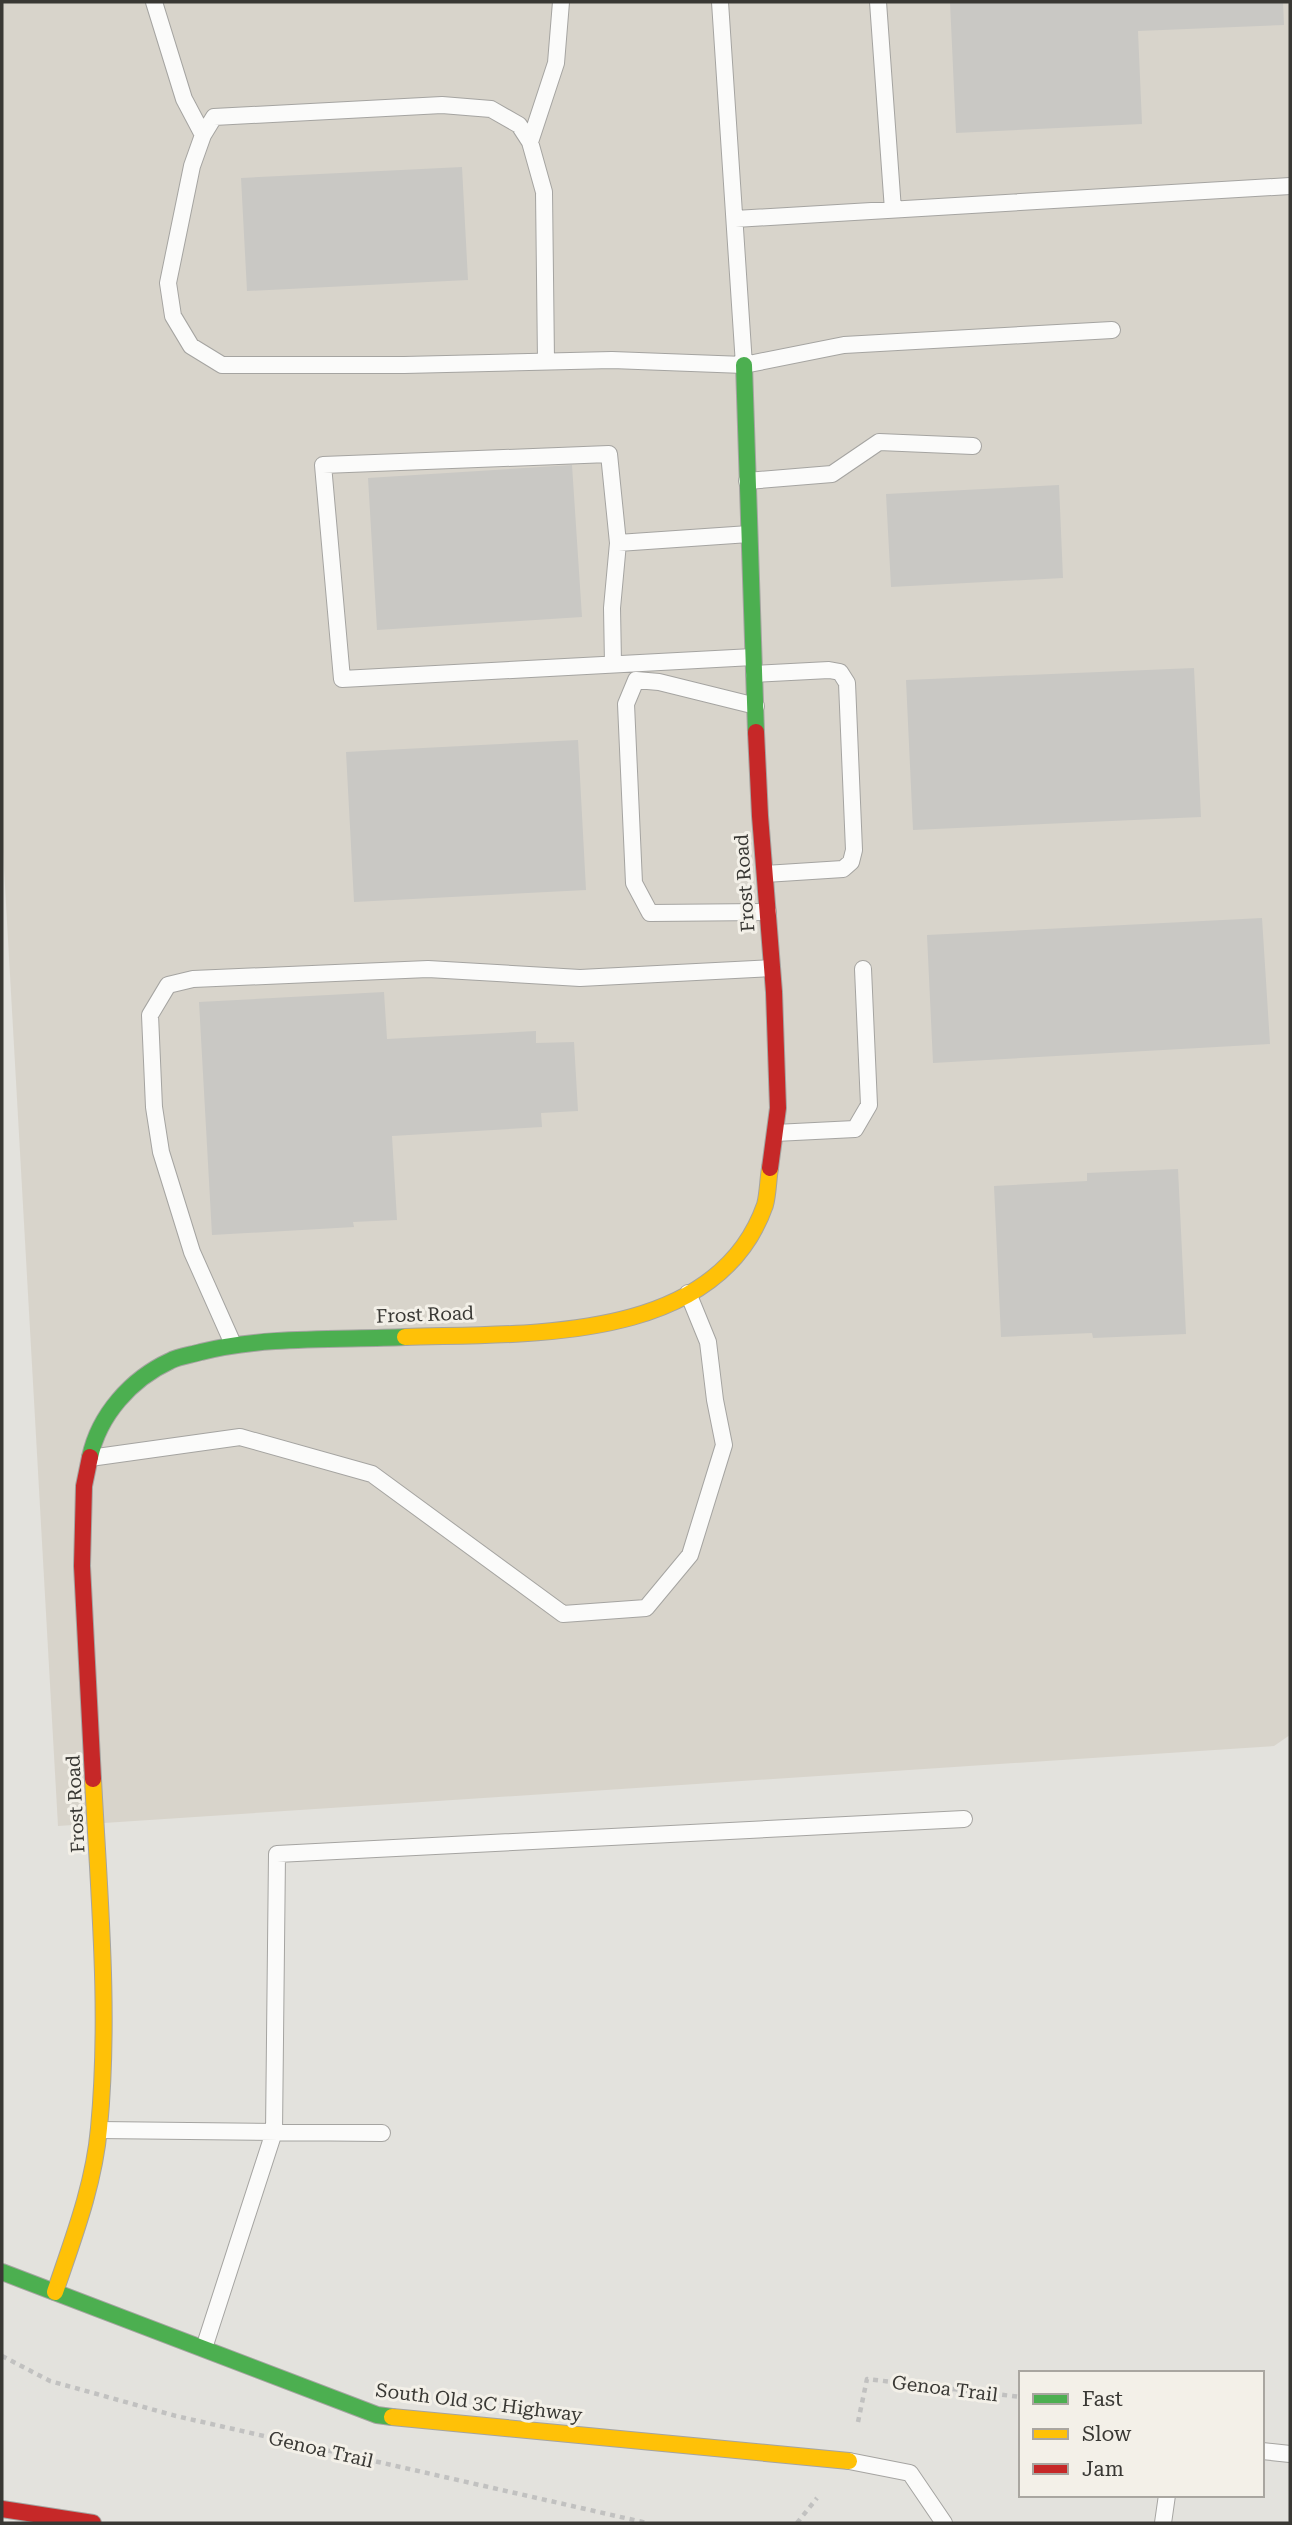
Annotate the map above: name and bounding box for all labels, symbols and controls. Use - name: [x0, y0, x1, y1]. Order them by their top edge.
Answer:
- street label: Frost Road: [730, 833, 759, 933]
- street label: Frost Road: [376, 1301, 474, 1328]
- street label: Frost Road: [61, 1754, 90, 1854]
- street label: Genoa Trail: [891, 2371, 999, 2406]
- legend: [1019, 2371, 1264, 2497]
- street label: South Old 3C Highway: [374, 2378, 584, 2427]
- text: Fast: [1082, 2387, 1123, 2411]
- text: Slow: [1082, 2422, 1132, 2446]
- street label: Genoa Trail: [266, 2426, 376, 2473]
- text: Jam: [1082, 2457, 1124, 2481]

